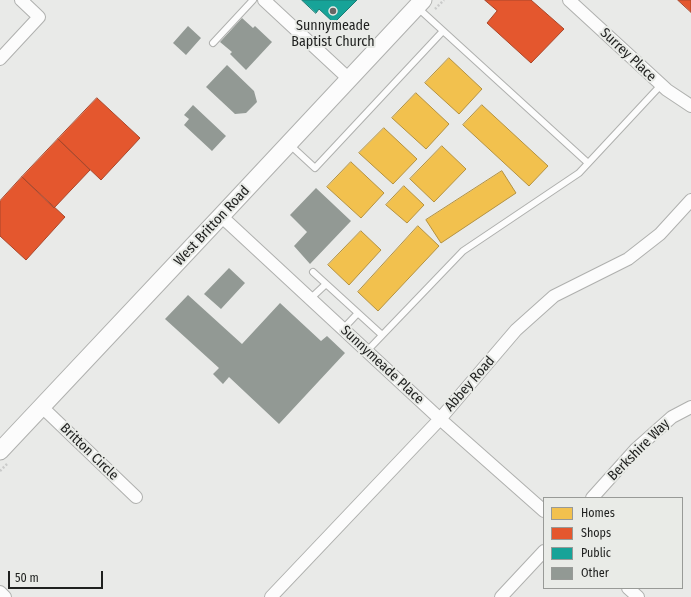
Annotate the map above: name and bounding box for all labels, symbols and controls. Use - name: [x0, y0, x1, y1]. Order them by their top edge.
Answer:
- marker: Sunnymeade Baptist Church: [328, 6, 338, 16]
- place label: Sunnymeade Baptist Church: [291, 18, 375, 50]
- street label: Surrey Place: [597, 25, 659, 85]
- street label: West Britton Road: [171, 183, 253, 269]
- street label: Sunnymeade Place: [337, 322, 427, 408]
- street label: Abbey Road: [441, 353, 499, 415]
- street label: Berkshire Way: [605, 416, 673, 484]
- street label: Britton Circle: [56, 420, 122, 484]
- legend: [543, 497, 683, 589]
- text: Homes: [581, 506, 615, 520]
- text: Shops: [581, 526, 611, 540]
- text: Public: [581, 546, 611, 560]
- scale bar: [10, 563, 105, 589]
- text: Other: [581, 566, 609, 580]
- text: 50 m: [15, 571, 39, 585]

